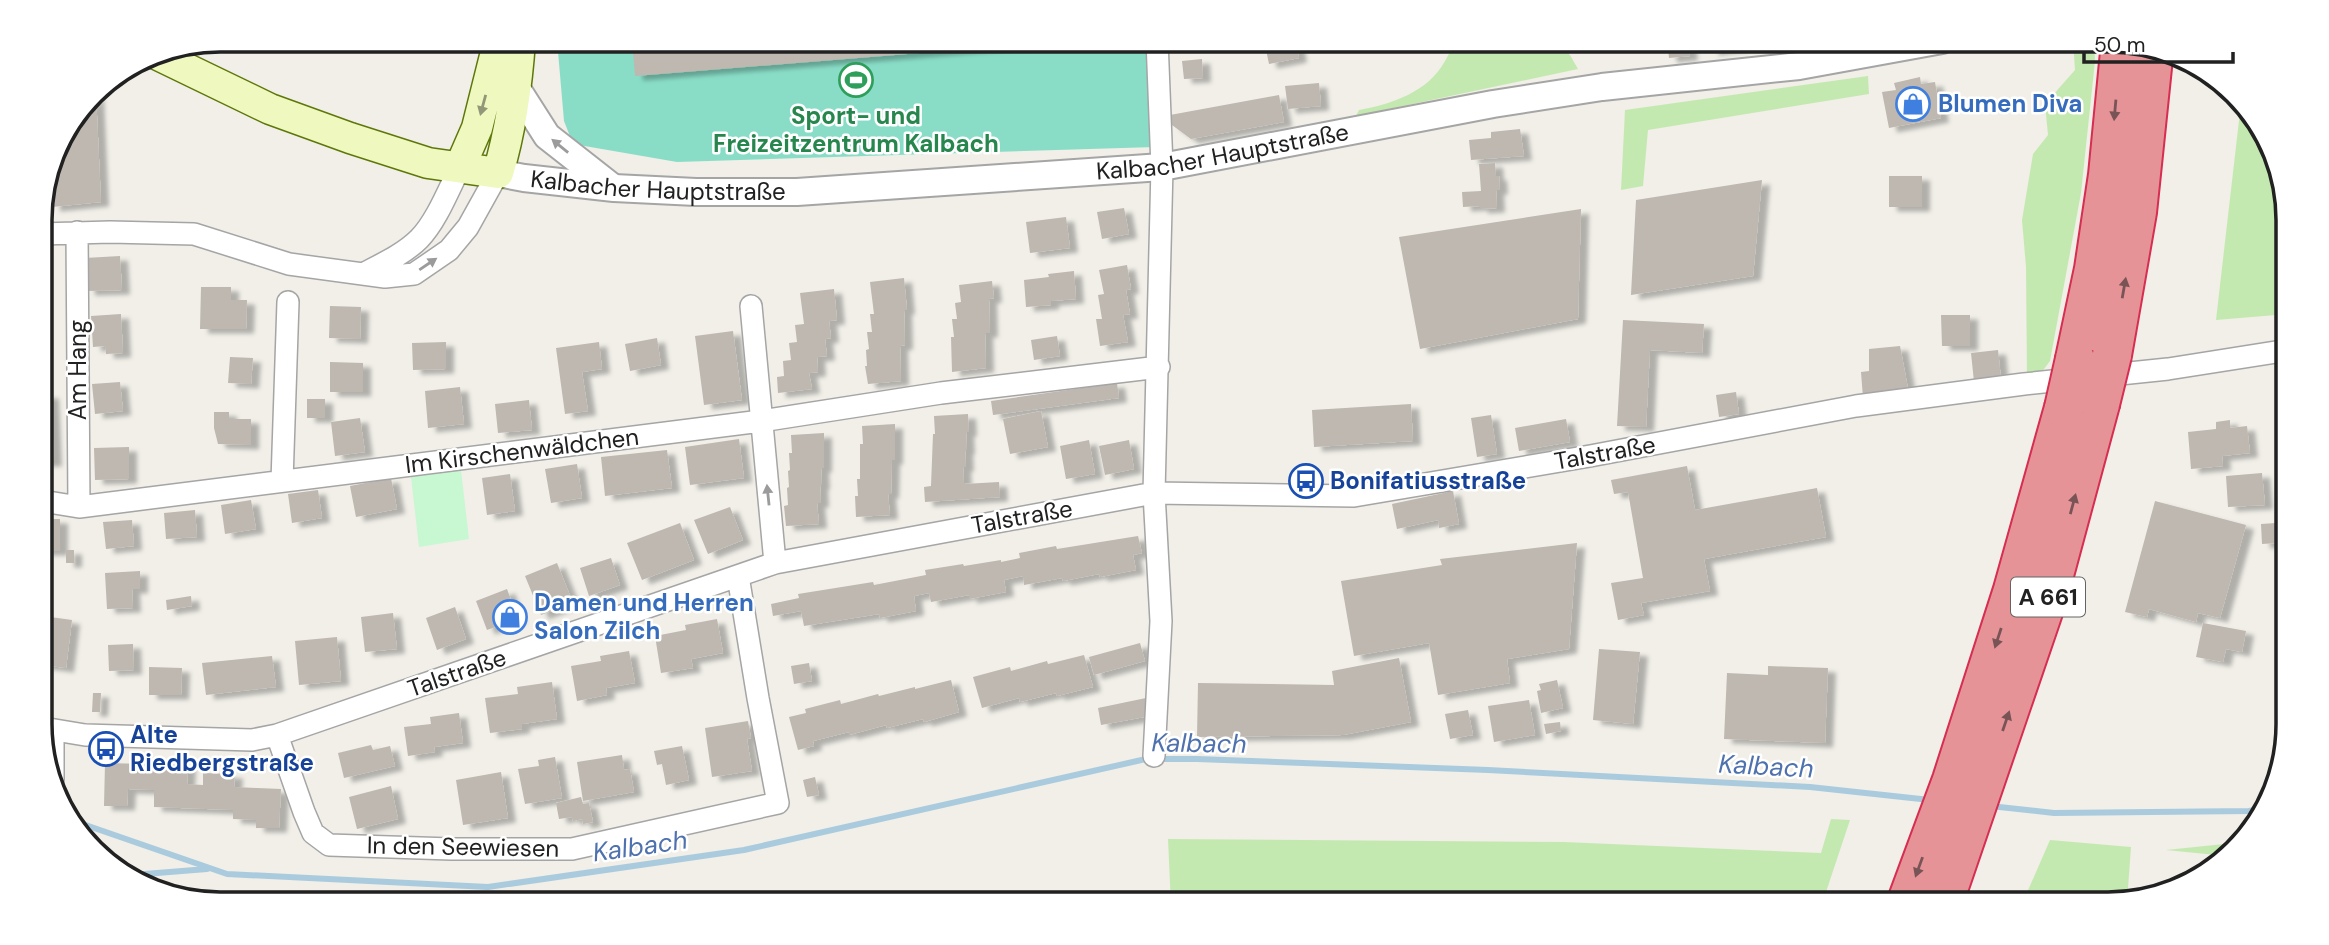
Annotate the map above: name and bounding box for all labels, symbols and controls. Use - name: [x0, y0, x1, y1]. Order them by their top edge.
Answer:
- scale bar: [2084, 21, 2233, 65]
- text: 50 m: [2094, 31, 2145, 59]
- sports icon: Sport- und Freizeitzentrum Kalbach: [837, 61, 875, 99]
- shop icon: Blumen Diva: [1894, 85, 1932, 123]
- place label: Blumen Diva: [1938, 88, 2082, 119]
- one-way arrow: [477, 94, 488, 116]
- place label: Sport- und Freizeitzentrum Kalbach: [713, 100, 999, 159]
- one-way arrow: [2109, 100, 2120, 122]
- street label: Kalbacher Hauptstraße: [1095, 116, 1351, 186]
- one-way arrow: [551, 139, 568, 154]
- street label: Kalbacher Hauptstraße: [529, 163, 786, 207]
- one-way arrow: [418, 258, 438, 271]
- one-way arrow: [2119, 277, 2130, 299]
- street label: Am Hang: [62, 320, 93, 420]
- street label: Im Kirschenwäldchen: [403, 421, 641, 480]
- street label: Talstraße: [1552, 428, 1658, 477]
- bus stop icon: Bonifatiusstraße: [1287, 462, 1325, 500]
- place label: Bonifatiusstraße: [1330, 465, 1526, 496]
- one-way arrow: [763, 484, 774, 506]
- street label: Talstraße: [969, 492, 1075, 541]
- one-way arrow: [2068, 493, 2079, 515]
- road number: A 661: [2011, 578, 2085, 617]
- place label: Damen und Herren Salon Zilch: [534, 587, 754, 646]
- shop icon: Damen und Herren Salon Zilch: [491, 598, 529, 636]
- one-way arrow: [1992, 628, 2002, 649]
- street label: Talstraße: [404, 641, 510, 704]
- one-way arrow: [2001, 710, 2012, 731]
- place label: Alte Riedbergstraße: [130, 719, 314, 778]
- water label: Kalbach: [1151, 725, 1247, 761]
- bus stop icon: Alte Riedbergstraße: [87, 730, 125, 768]
- water label: Kalbach: [1718, 747, 1814, 785]
- water label: Kalbach: [590, 823, 690, 869]
- street label: In den Seewiesen: [367, 829, 560, 864]
- one-way arrow: [1914, 857, 1925, 878]

